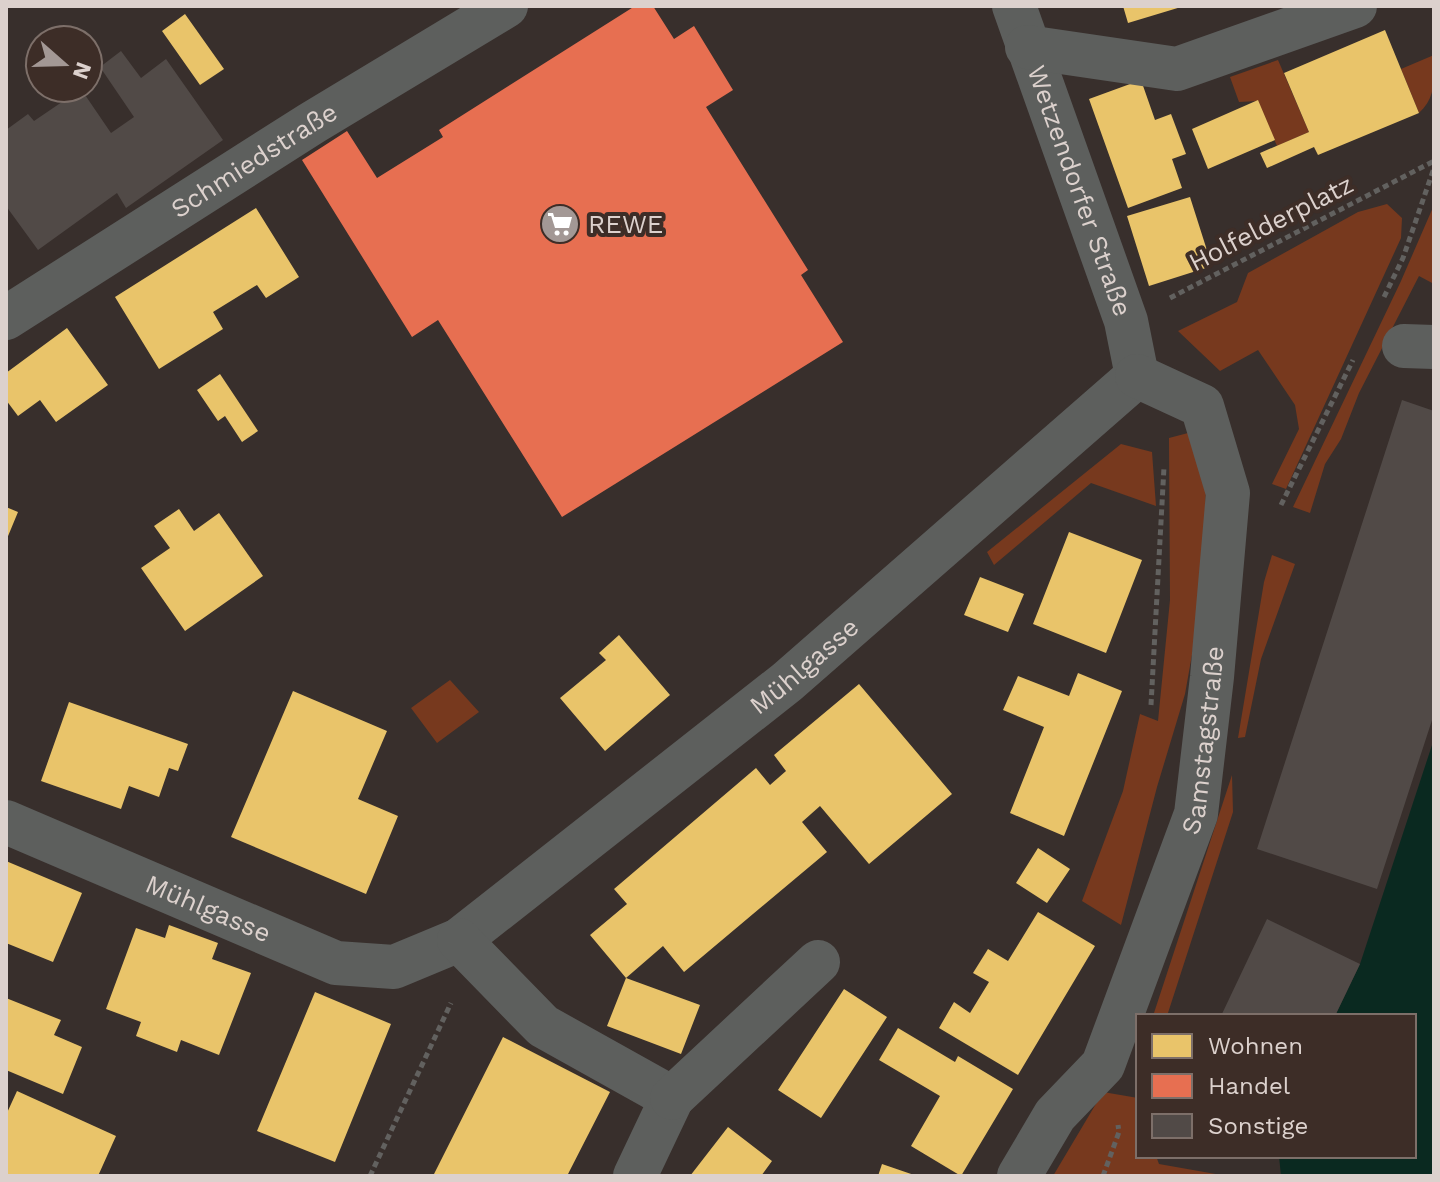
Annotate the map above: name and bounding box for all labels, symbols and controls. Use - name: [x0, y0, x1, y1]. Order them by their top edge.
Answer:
- north arrow: [24, 24, 104, 104]
- text: N: [68, 59, 97, 83]
- street label: Wetzendorfer Straße: [1021, 61, 1138, 320]
- street label: Schmiedstraße: [165, 96, 343, 224]
- street label: Holfelderplatz: [1184, 169, 1358, 277]
- supermarket icon: REWE: [539, 203, 581, 245]
- place label: REWE: [588, 209, 663, 239]
- street label: Mühlgasse: [744, 612, 865, 721]
- street label: Samstagstraße: [1175, 645, 1230, 839]
- street label: Mühlgasse: [141, 868, 275, 948]
- legend: [1136, 1014, 1416, 1158]
- text: Wohnen: [1208, 1032, 1303, 1060]
- text: Handel: [1208, 1072, 1291, 1100]
- text: Sonstige: [1208, 1112, 1308, 1140]

